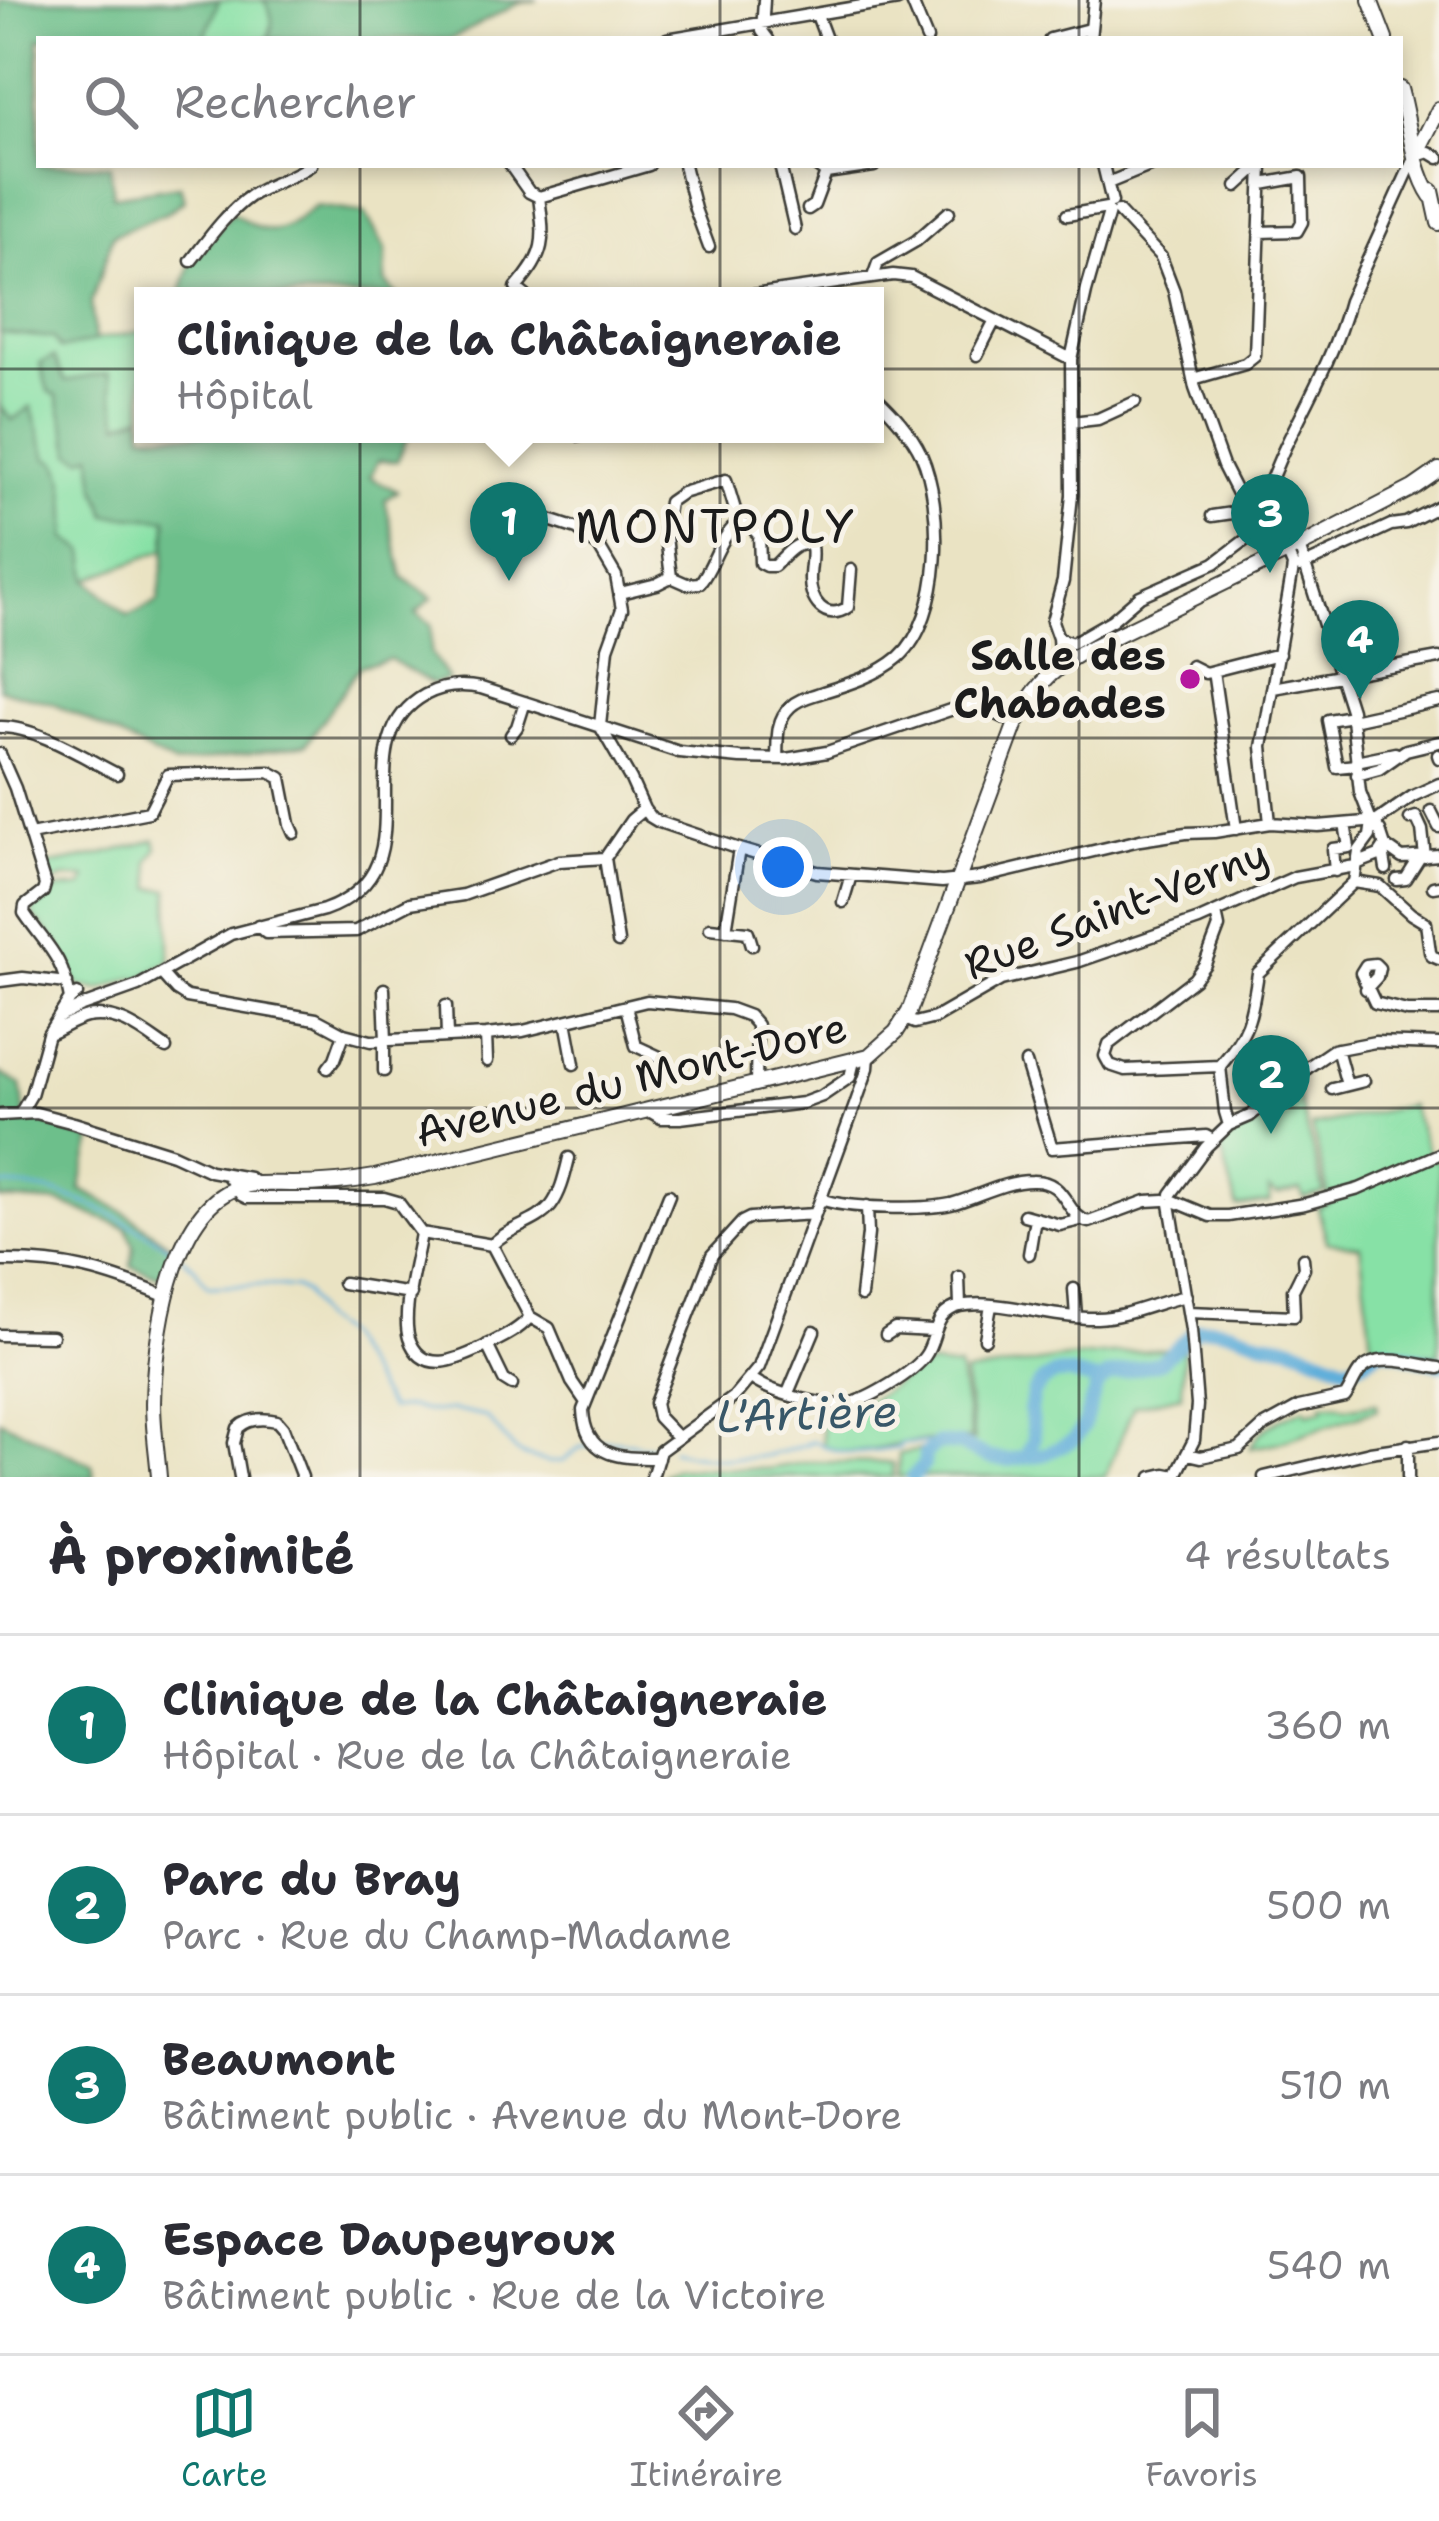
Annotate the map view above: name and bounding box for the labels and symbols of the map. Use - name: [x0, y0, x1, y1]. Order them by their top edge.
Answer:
- pin: 3: [1231, 474, 1309, 573]
- pin: 1: [470, 482, 548, 581]
- district label: MONTPOLY: [575, 494, 857, 558]
- pin: 4: [1321, 600, 1399, 699]
- place label: Salle des Chabades: [953, 627, 1166, 731]
- marker: Salle des Chabades: [1177, 666, 1203, 692]
- street label: Rue Saint-Verny: [956, 825, 1276, 993]
- your location: [753, 837, 813, 897]
- street label: Avenue du Mont-Dore: [409, 998, 853, 1160]
- pin: 2: [1232, 1035, 1310, 1134]
- water label: L'Artière: [715, 1380, 899, 1446]

